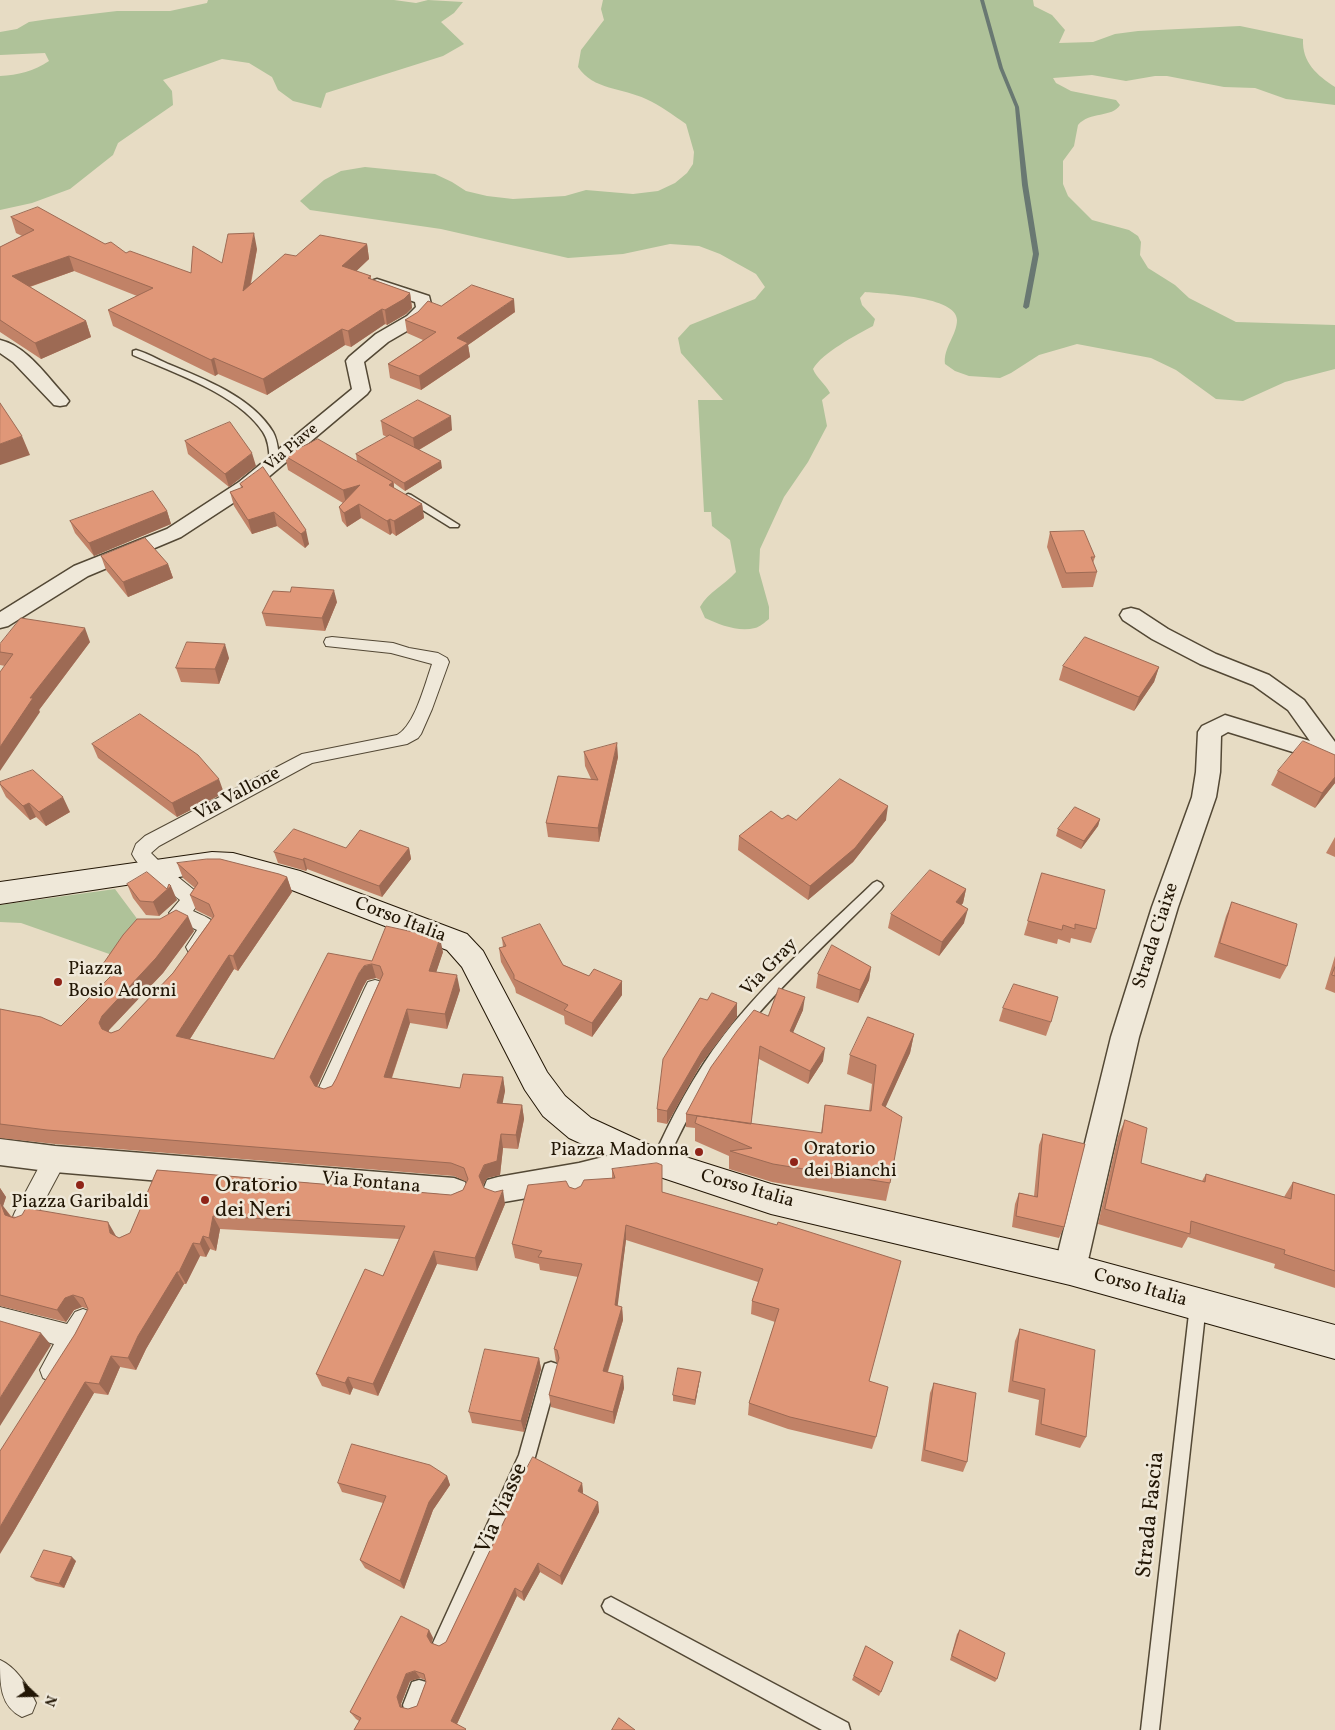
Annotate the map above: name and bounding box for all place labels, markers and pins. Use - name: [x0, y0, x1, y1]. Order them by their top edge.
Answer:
- place label: Piazza Bosio Adorni: [68, 960, 177, 1004]
- marker: Piazza Bosio Adorni: [52, 976, 64, 988]
- place label: Oratorio dei Bianchi: [804, 1140, 897, 1184]
- place label: Piazza Madonna: [550, 1141, 689, 1163]
- marker: Piazza Madonna: [693, 1146, 705, 1158]
- marker: Oratorio dei Bianchi: [788, 1156, 800, 1168]
- place label: Oratorio dei Neri: [215, 1174, 298, 1226]
- marker: Piazza Garibaldi: [74, 1179, 86, 1191]
- place label: Piazza Garibaldi: [11, 1193, 149, 1215]
- marker: Oratorio dei Neri: [199, 1194, 211, 1206]

